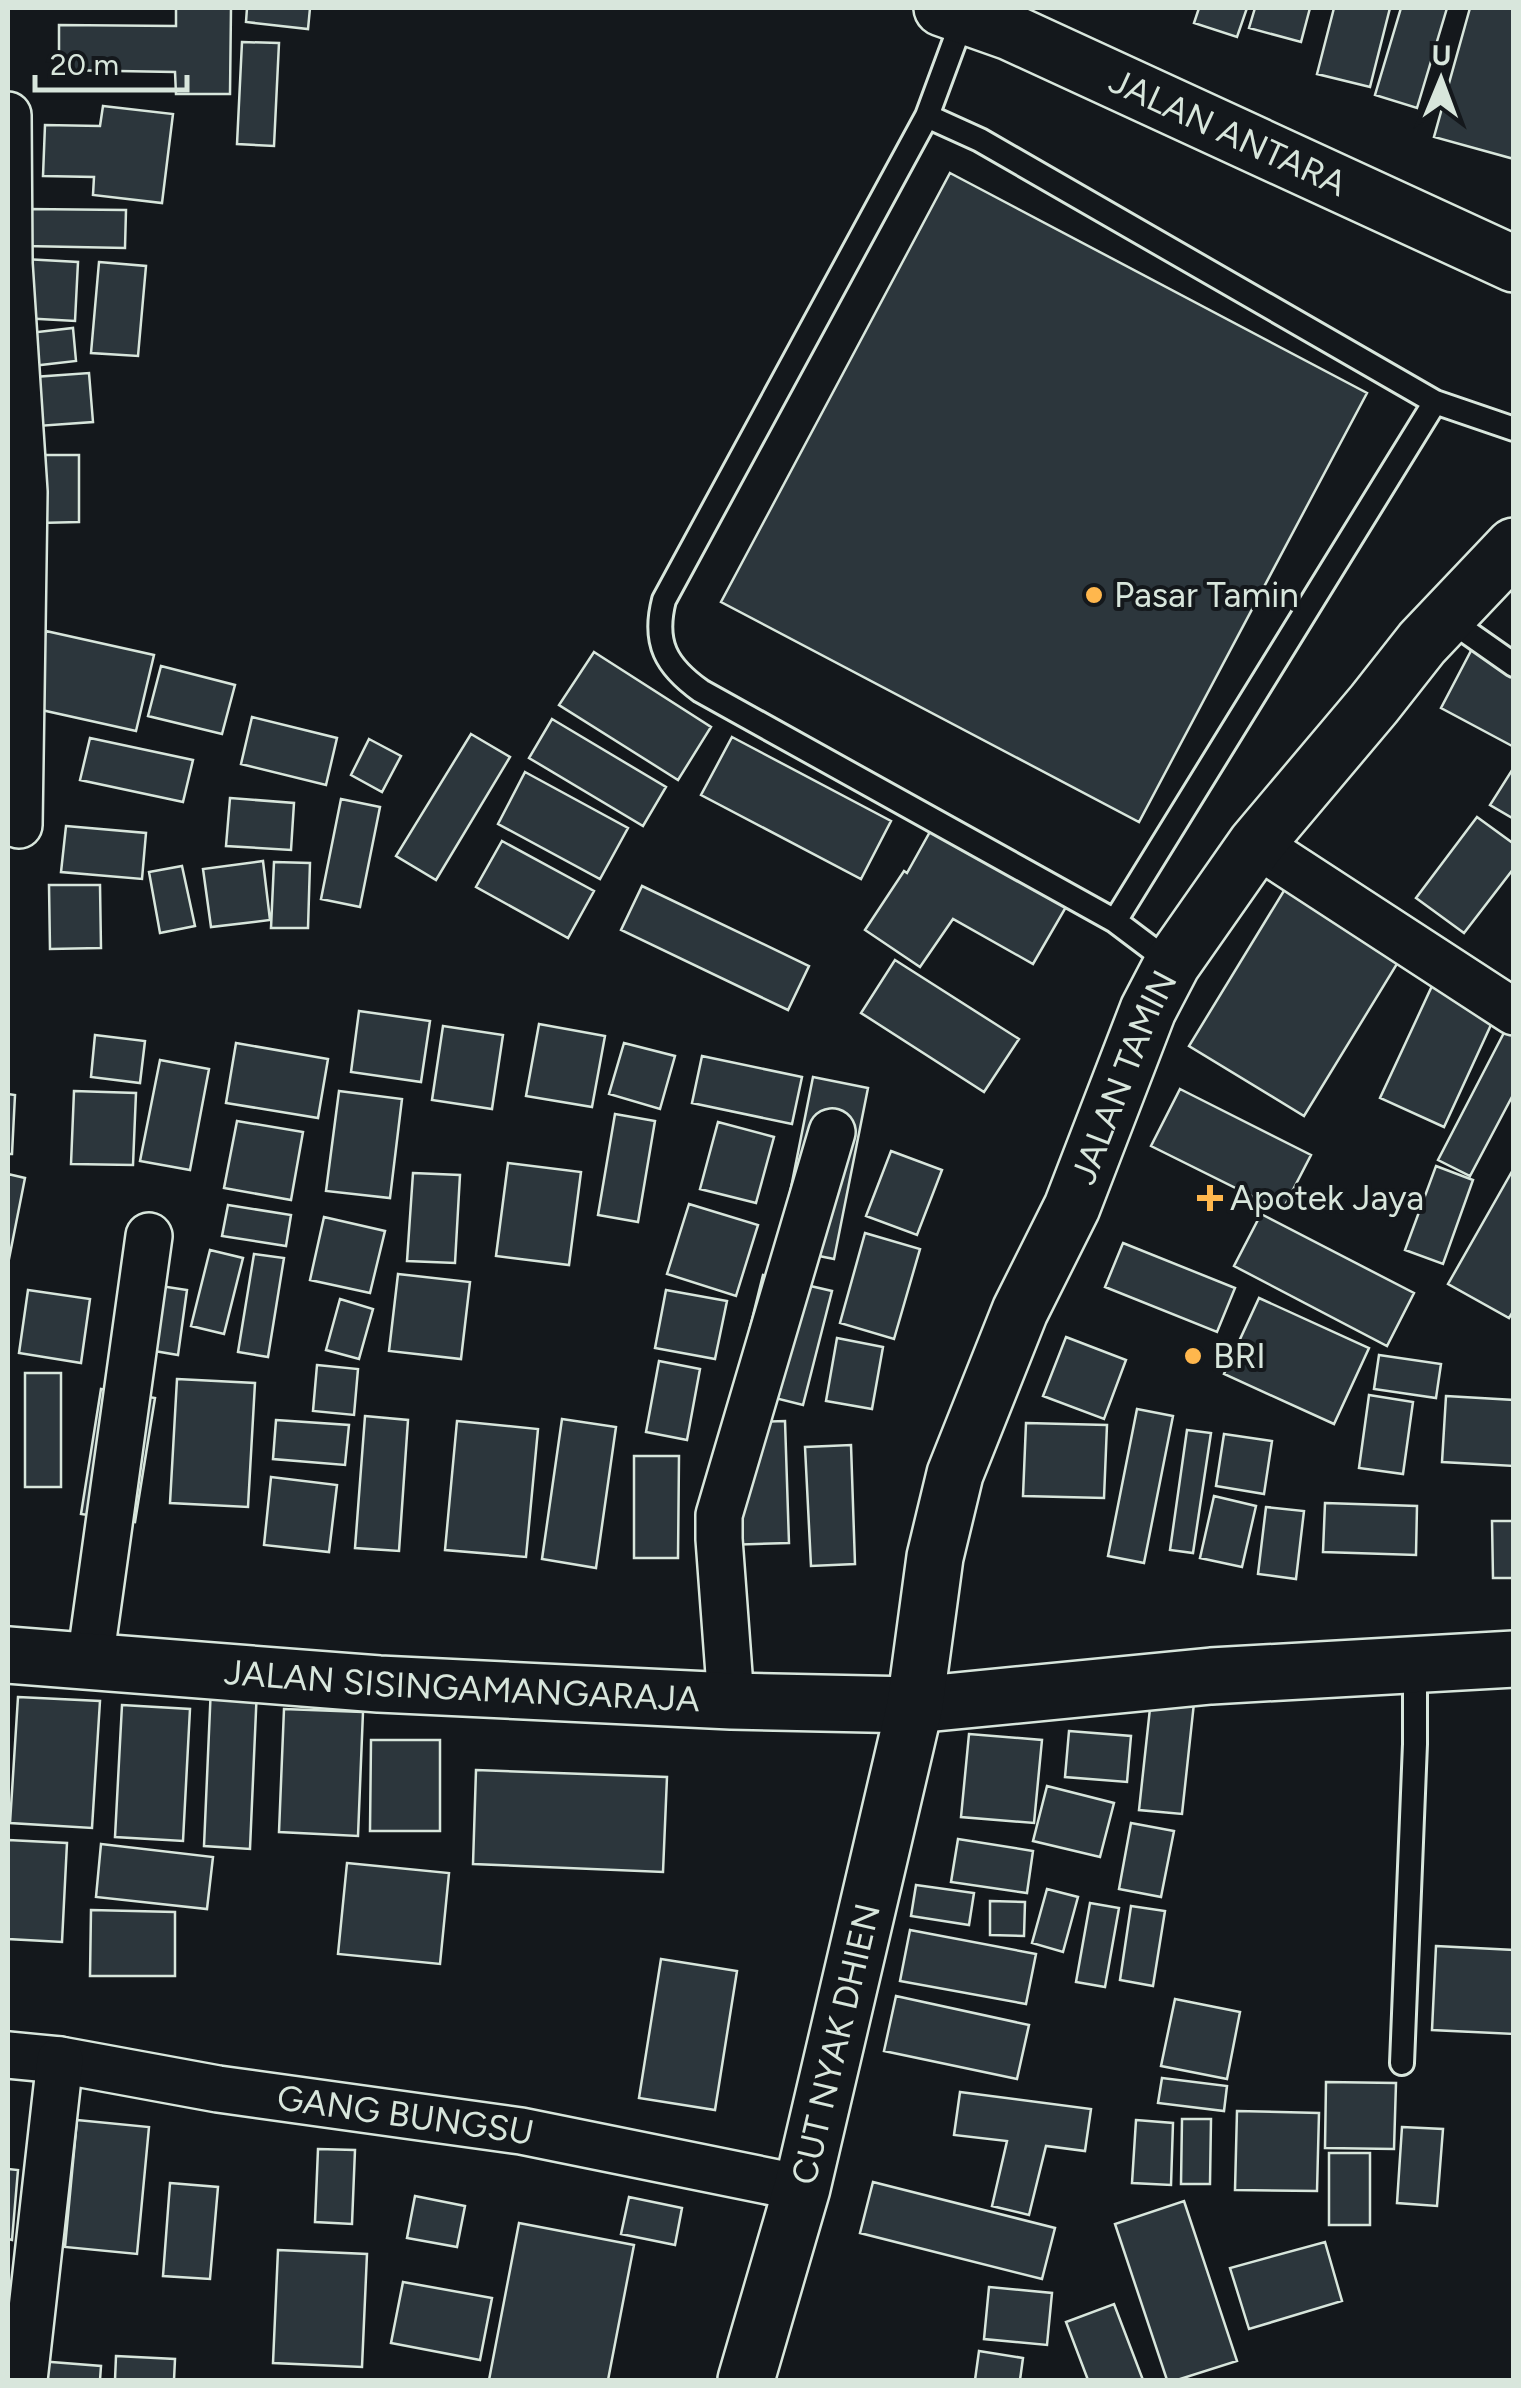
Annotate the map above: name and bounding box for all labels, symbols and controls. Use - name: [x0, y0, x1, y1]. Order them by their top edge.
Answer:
- scale bar: [35, 30, 188, 92]
- north arrow: [1391, 30, 1491, 130]
- text: U: [1431, 38, 1452, 72]
- text: 20 m: [50, 46, 119, 83]
- street label: JALAN ANTARA: [1103, 60, 1353, 205]
- place label: Pasar Tamin: [1114, 574, 1299, 616]
- marker: Pasar Tamin: [1083, 584, 1105, 606]
- street label: JALAN TAMIN: [1062, 964, 1186, 1190]
- place label: Apotek Jaya: [1230, 1177, 1424, 1219]
- marker: Apotek Jaya: [1199, 1187, 1221, 1209]
- place label: BRI: [1213, 1335, 1266, 1377]
- marker: BRI: [1182, 1345, 1204, 1367]
- street label: JALAN SISINGAMANGARAJA: [222, 1651, 701, 1720]
- street label: CUT NYAK DHIEN: [783, 1899, 889, 2189]
- street label: GANG BUNGSU: [274, 2076, 537, 2154]

